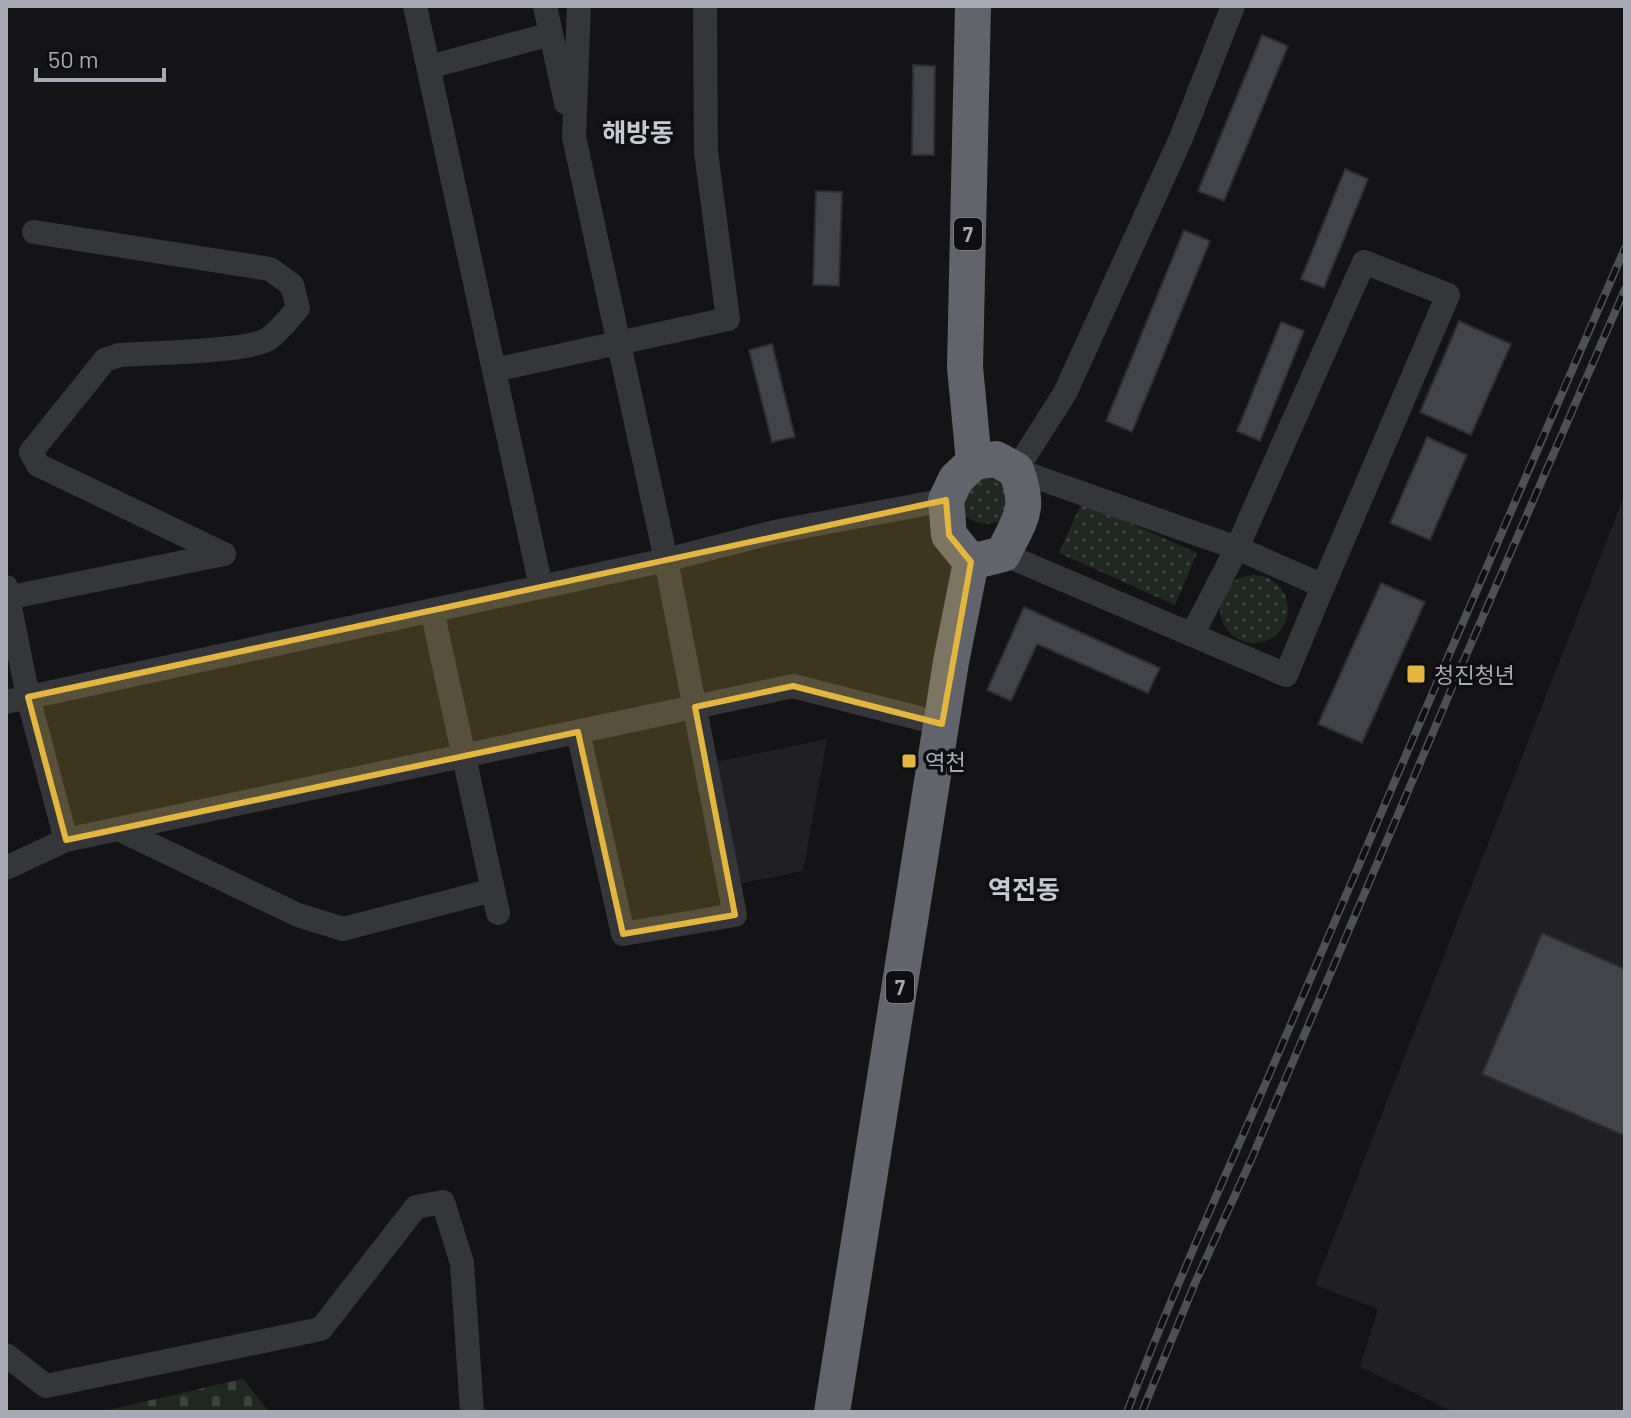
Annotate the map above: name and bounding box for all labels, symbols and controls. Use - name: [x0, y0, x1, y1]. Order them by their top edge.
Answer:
- scale bar: [36, 32, 164, 82]
- text: 50 m: [48, 44, 99, 73]
- district label: 해방동: [602, 116, 674, 147]
- road number: 7: [954, 218, 982, 250]
- place label: 청진청년: [1434, 661, 1515, 687]
- marker: 청진청년: [1405, 663, 1427, 685]
- place label: 역천: [925, 748, 965, 774]
- marker: 역천: [900, 752, 918, 770]
- district label: 역전동: [988, 873, 1060, 904]
- road number: 7: [886, 971, 914, 1003]

